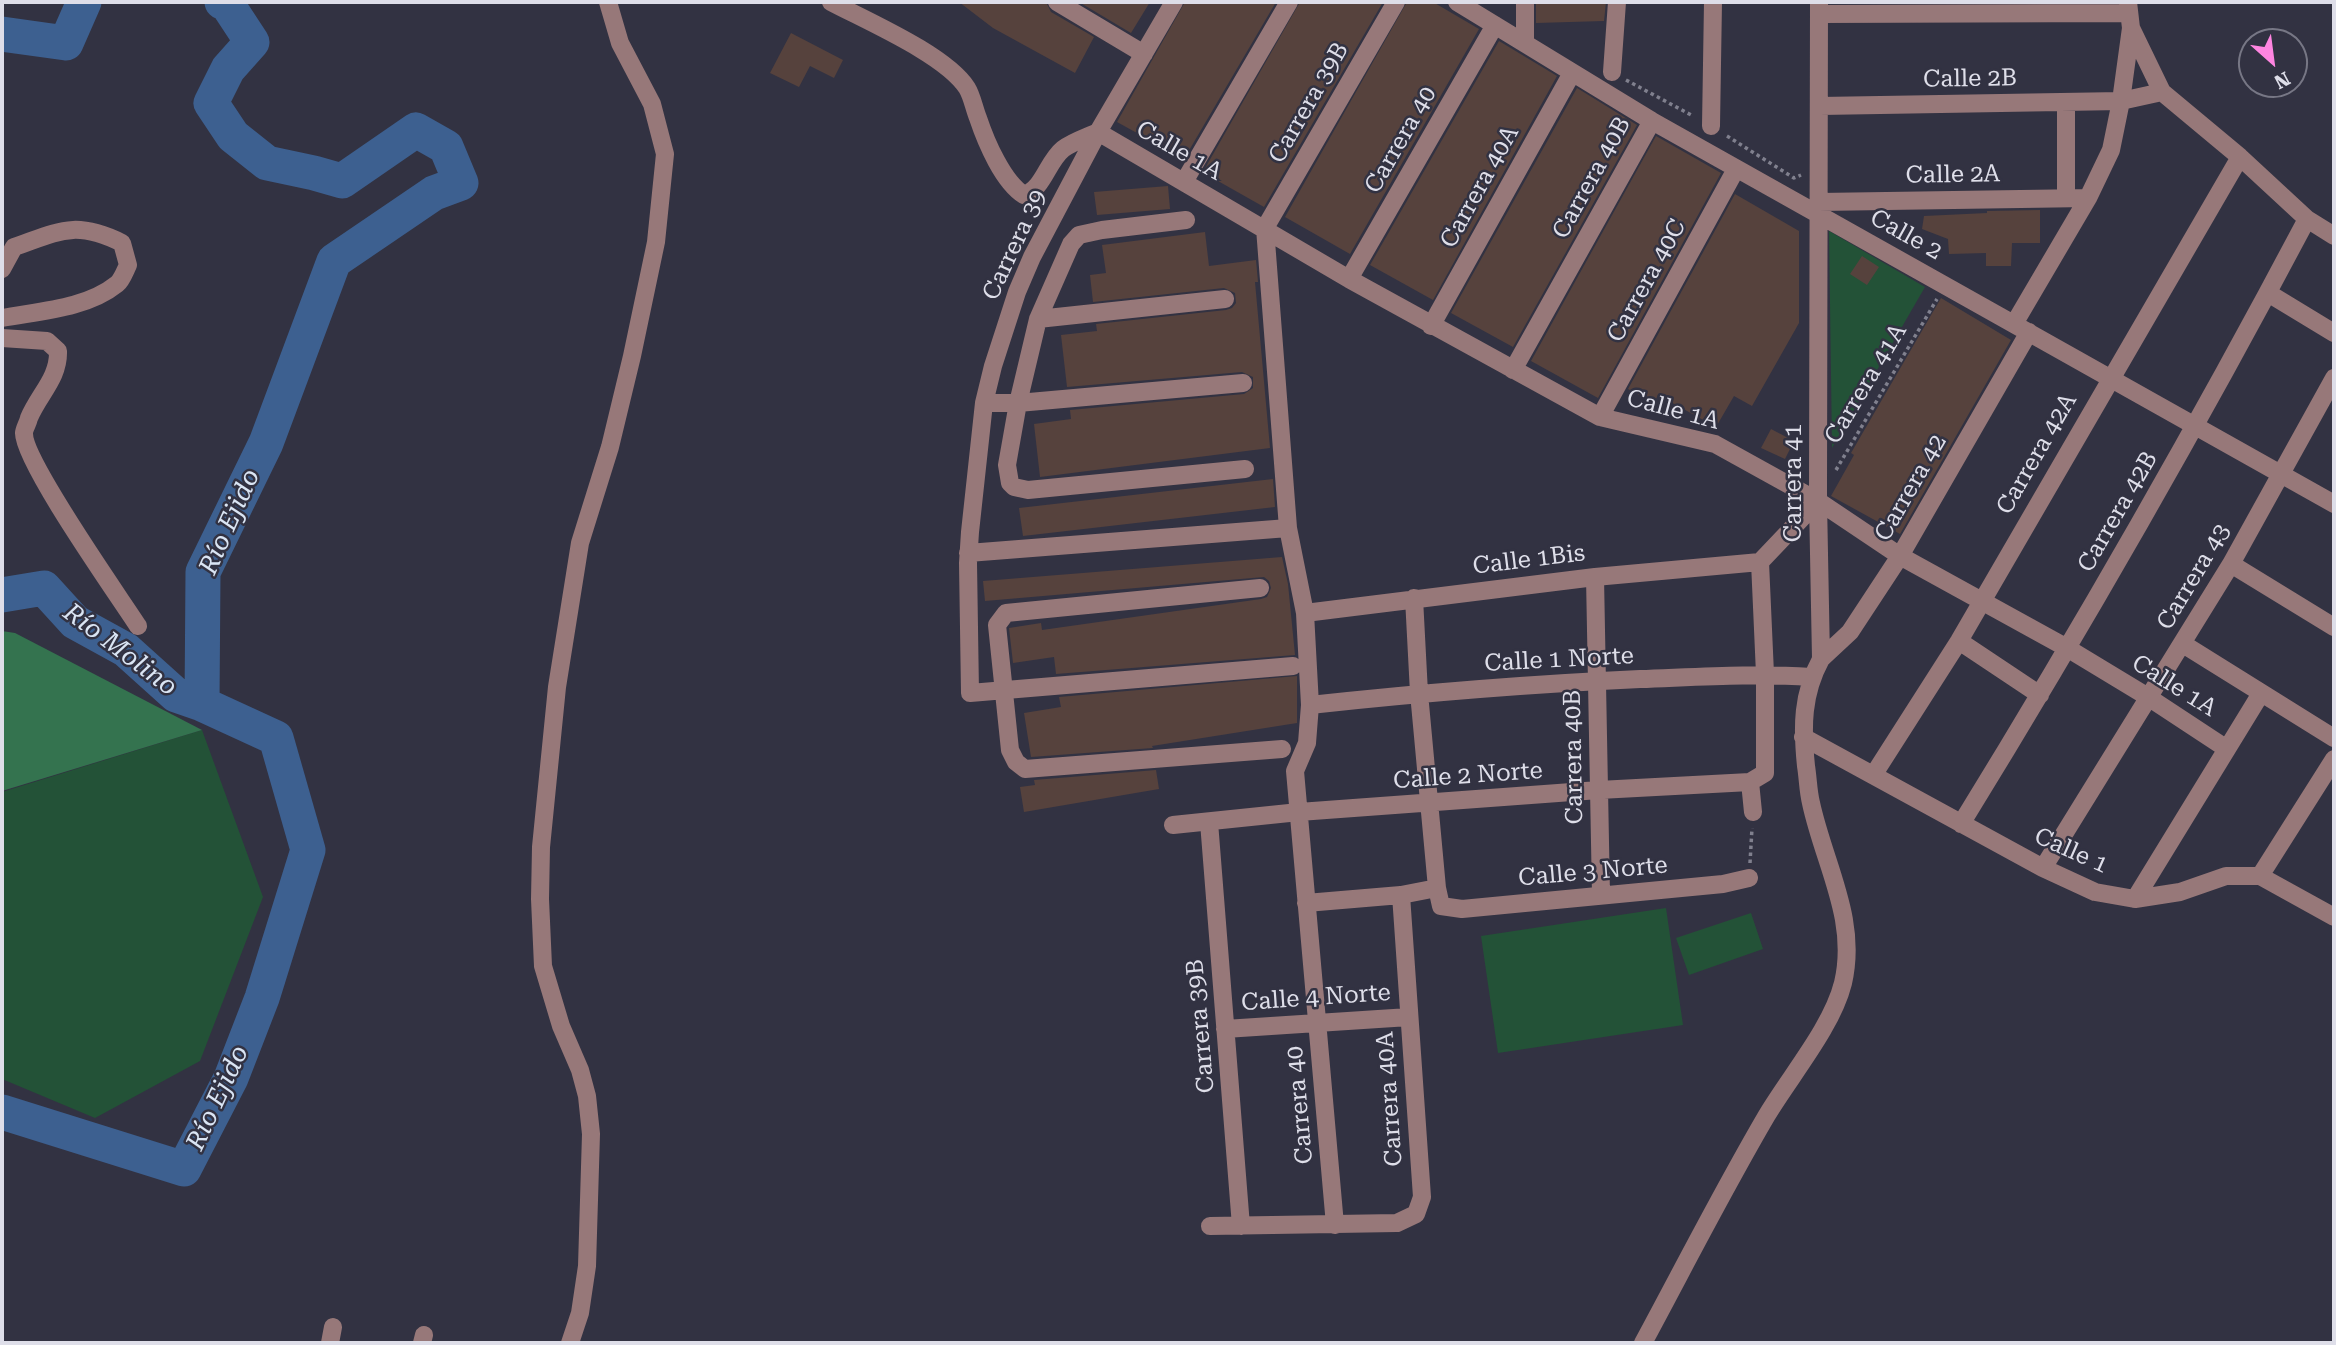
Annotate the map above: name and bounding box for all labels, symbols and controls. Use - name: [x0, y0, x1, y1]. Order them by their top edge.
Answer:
- north arrow: [2238, 28, 2308, 98]
- street label: Carrera 39B: [1263, 38, 1355, 168]
- street label: Calle 2B: [1923, 64, 2017, 94]
- text: N: [2270, 67, 2294, 94]
- street label: Carrera 40: [1359, 82, 1443, 198]
- street label: Carrera 40B: [1547, 112, 1637, 244]
- street label: Calle 1A: [1131, 115, 1227, 187]
- street label: Carrera 40A: [1435, 121, 1525, 253]
- street label: Calle 2A: [1905, 160, 2001, 190]
- street label: Carrera 39: [977, 185, 1053, 305]
- street label: Calle 2: [1865, 204, 1947, 266]
- street label: Carrera 40C: [1602, 215, 1692, 347]
- street label: Carrera 41A: [1819, 319, 1913, 449]
- street label: Calle 1A: [1624, 384, 1722, 436]
- street label: Carrera 42A: [1991, 388, 2083, 520]
- street label: Carrera 41: [1780, 424, 1808, 542]
- street label: Carrera 42: [1869, 430, 1953, 546]
- street label: Carrera 42B: [2072, 447, 2164, 577]
- water label: Río Ejido: [193, 465, 267, 579]
- street label: Carrera 43: [2151, 519, 2237, 635]
- street label: Calle 1Bis: [1471, 539, 1587, 581]
- water label: Río Molino: [57, 597, 183, 703]
- street label: Calle 1 Norte: [1484, 642, 1634, 678]
- street label: Calle 1A: [2126, 649, 2222, 723]
- street label: Carrera 40B: [1558, 689, 1590, 825]
- street label: Calle 2 Norte: [1392, 756, 1544, 796]
- street label: Calle 1: [2030, 822, 2112, 880]
- street label: Calle 3 Norte: [1517, 851, 1669, 893]
- street label: Carrera 39B: [1181, 958, 1221, 1094]
- street label: Calle 4 Norte: [1240, 978, 1392, 1018]
- street label: Carrera 40A: [1371, 1031, 1409, 1167]
- water label: Río Ejido: [180, 1041, 256, 1155]
- street label: Carrera 40: [1280, 1045, 1320, 1165]

